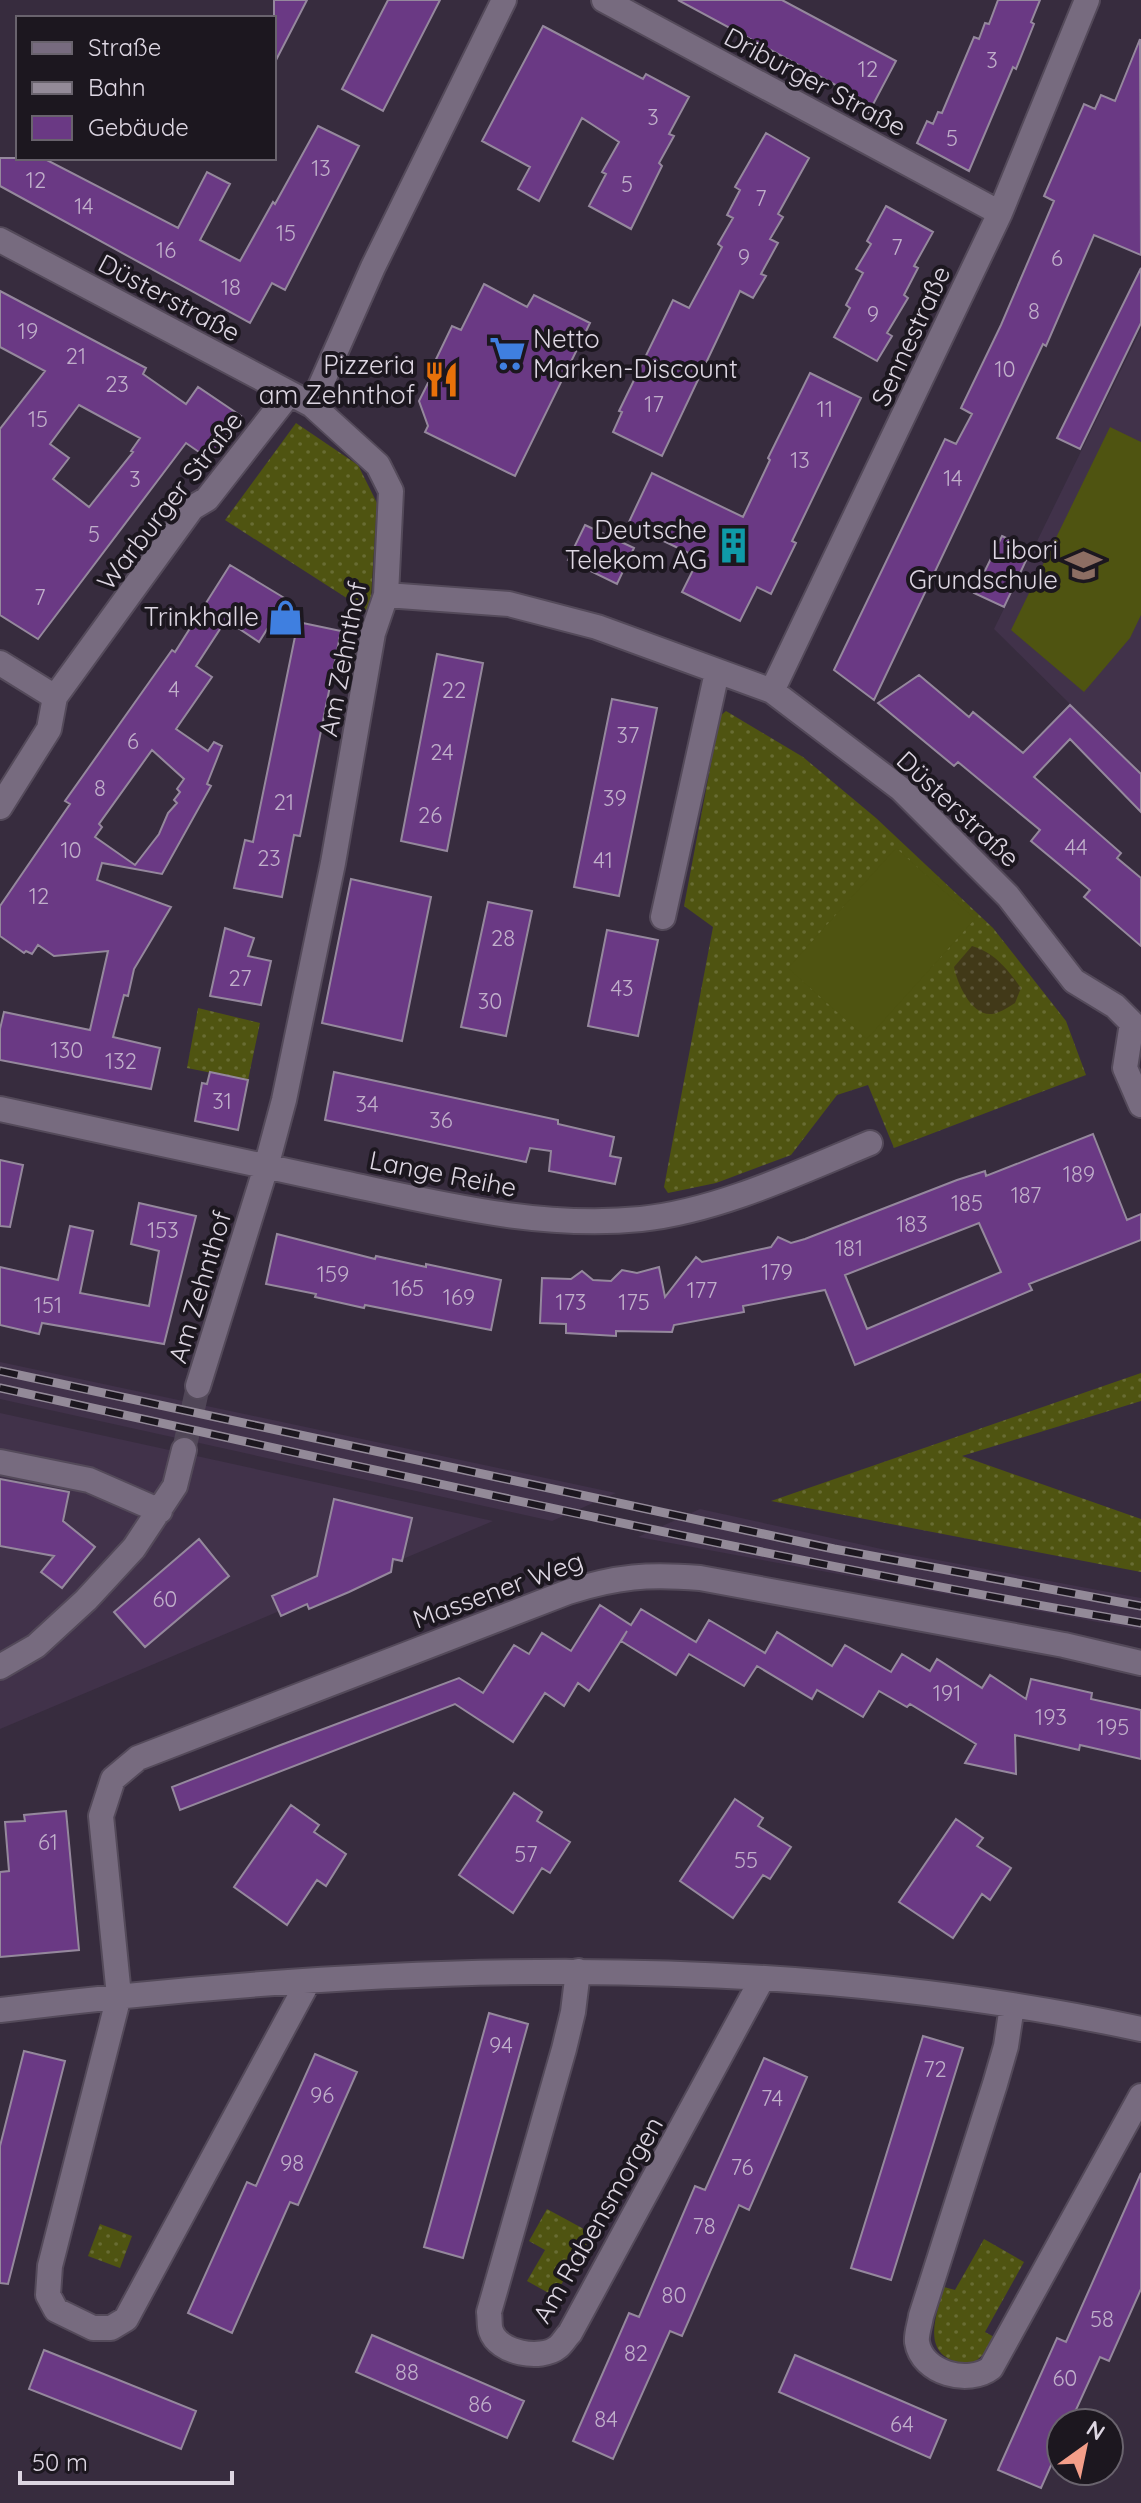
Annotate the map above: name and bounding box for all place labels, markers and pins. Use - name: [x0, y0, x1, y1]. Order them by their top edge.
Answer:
- place label: Netto Marken-Discount: [533, 322, 738, 385]
- supermarket icon: Netto Marken-Discount: [488, 335, 526, 373]
- place label: Pizzeria am Zehnthof: [259, 348, 415, 411]
- restaurant icon: Pizzeria am Zehnthof: [422, 361, 460, 399]
- place label: Deutsche Telekom AG: [565, 513, 707, 576]
- building icon: Deutsche Telekom AG: [714, 526, 752, 564]
- place label: Libori Grundschule: [909, 533, 1058, 596]
- school or university icon: Libori Grundschule: [1065, 546, 1103, 584]
- shop icon: Trinkhalle: [266, 598, 304, 636]
- place label: Trinkhalle: [144, 600, 259, 633]

